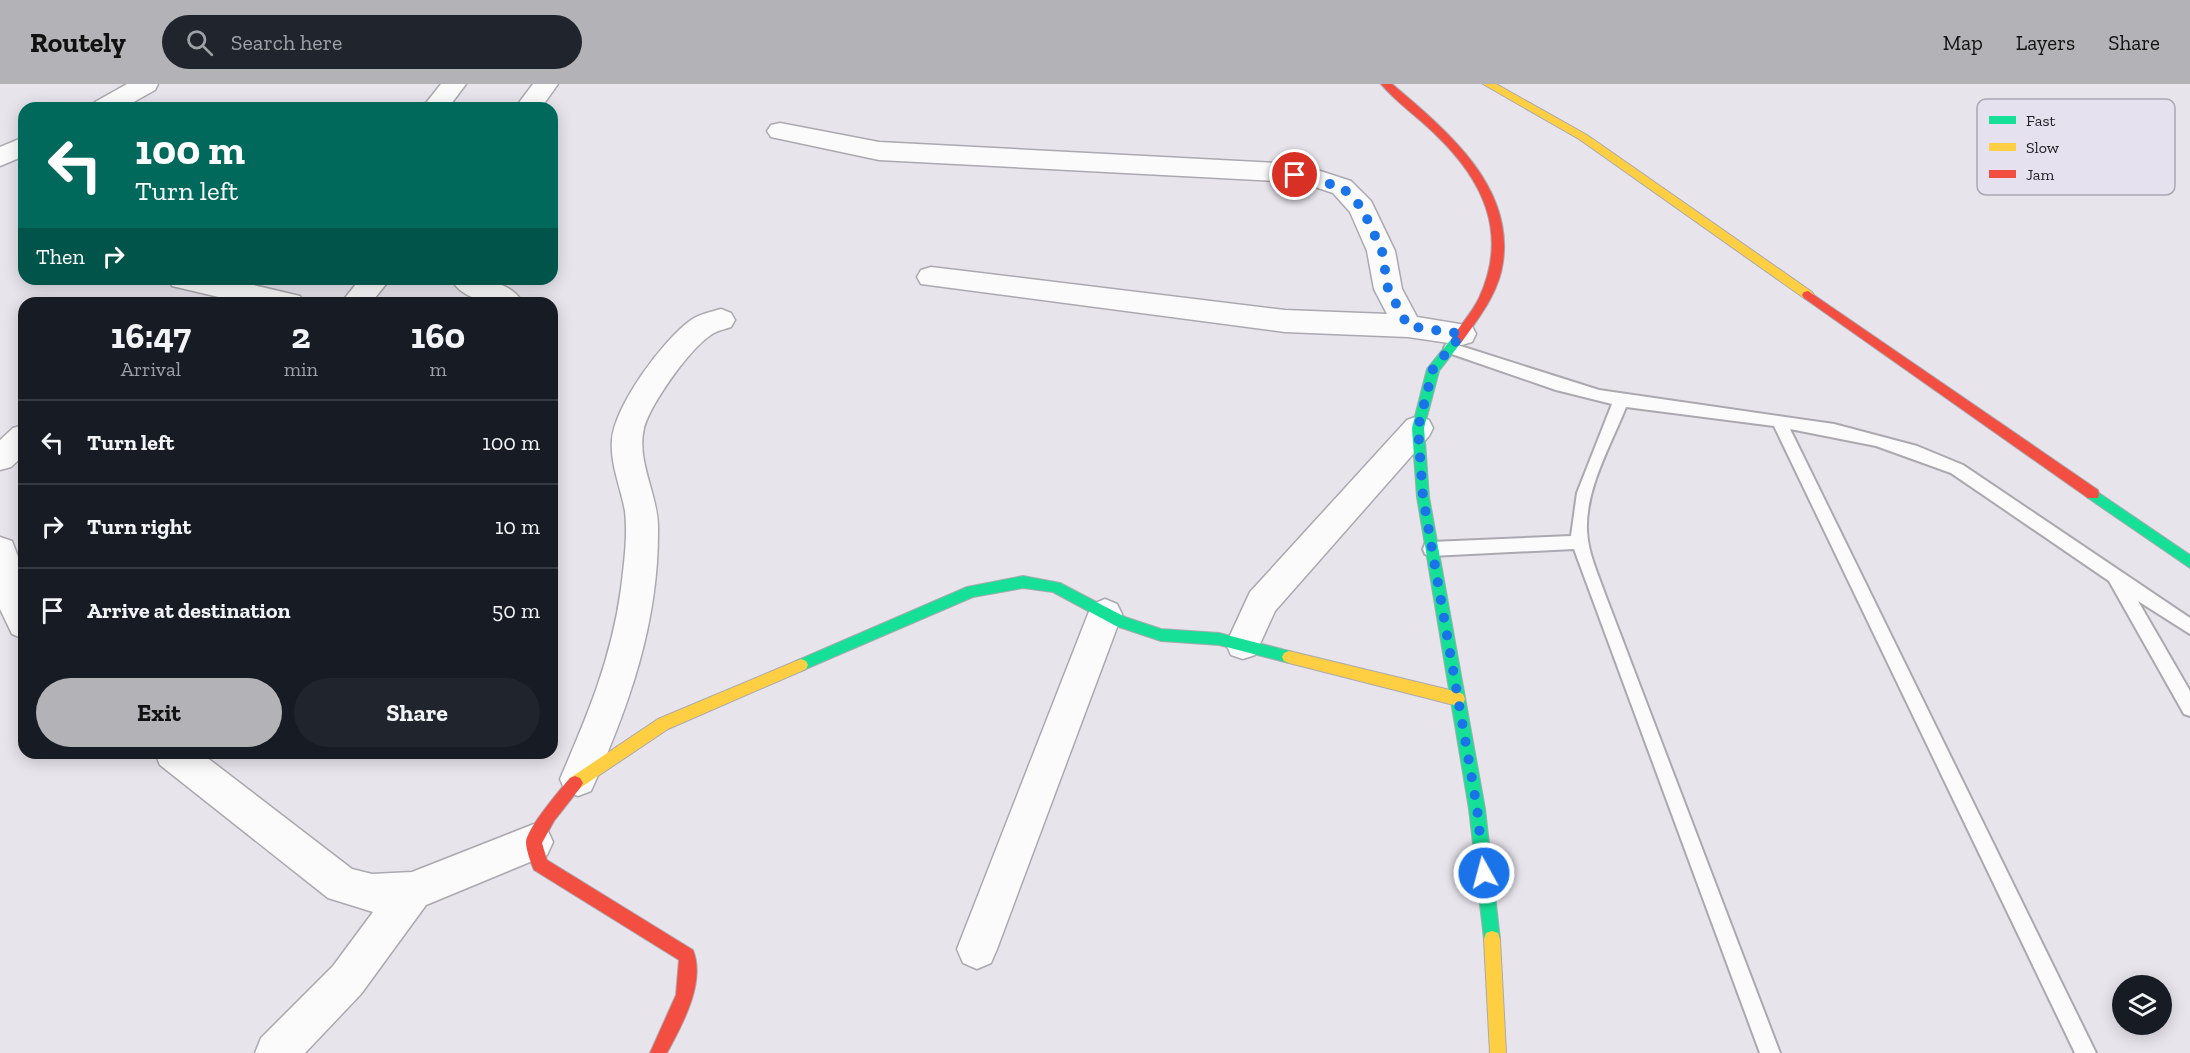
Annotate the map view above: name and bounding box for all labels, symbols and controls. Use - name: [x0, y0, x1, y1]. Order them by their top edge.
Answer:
- search box: [162, 15, 582, 69]
- text: Routely: [30, 26, 126, 59]
- icon: search: [183, 26, 216, 59]
- text: Search here: [231, 29, 342, 56]
- text: Map: [1943, 30, 1983, 55]
- text: Layers: [2016, 30, 2075, 55]
- text: Share: [2108, 30, 2160, 55]
- legend: [1977, 99, 2175, 195]
- text: Fast: [2026, 111, 2055, 130]
- text: 100 m: [135, 124, 245, 175]
- icon: left: [36, 126, 114, 204]
- text: Slow: [2026, 138, 2060, 157]
- pin: [1269, 149, 1320, 200]
- icon: arrive: [1278, 158, 1311, 191]
- text: Jam: [2026, 165, 2055, 184]
- text: Turn left: [135, 175, 238, 207]
- icon: right: [97, 240, 130, 273]
- text: Then: [36, 243, 85, 270]
- text: 16:47: [111, 314, 191, 357]
- text: 2: [291, 314, 311, 357]
- text: 160: [411, 314, 465, 357]
- text: Arrival: [121, 357, 181, 381]
- text: min: [284, 357, 318, 381]
- text: m: [429, 357, 447, 381]
- icon: left: [36, 426, 69, 459]
- text: Turn left: [87, 429, 174, 456]
- text: 100 m: [482, 429, 540, 456]
- icon: right: [36, 510, 69, 543]
- text: Turn right: [87, 513, 191, 540]
- text: 10 m: [495, 513, 540, 540]
- icon: arrive: [36, 594, 69, 627]
- text: Arrive at destination: [87, 597, 290, 624]
- text: 50 m: [492, 597, 540, 624]
- button: Exit: [36, 678, 282, 747]
- button: Share: [294, 678, 540, 747]
- position arrow: [1452, 841, 1516, 905]
- map controls: [2112, 975, 2172, 1035]
- button: layers: [2112, 975, 2172, 1035]

